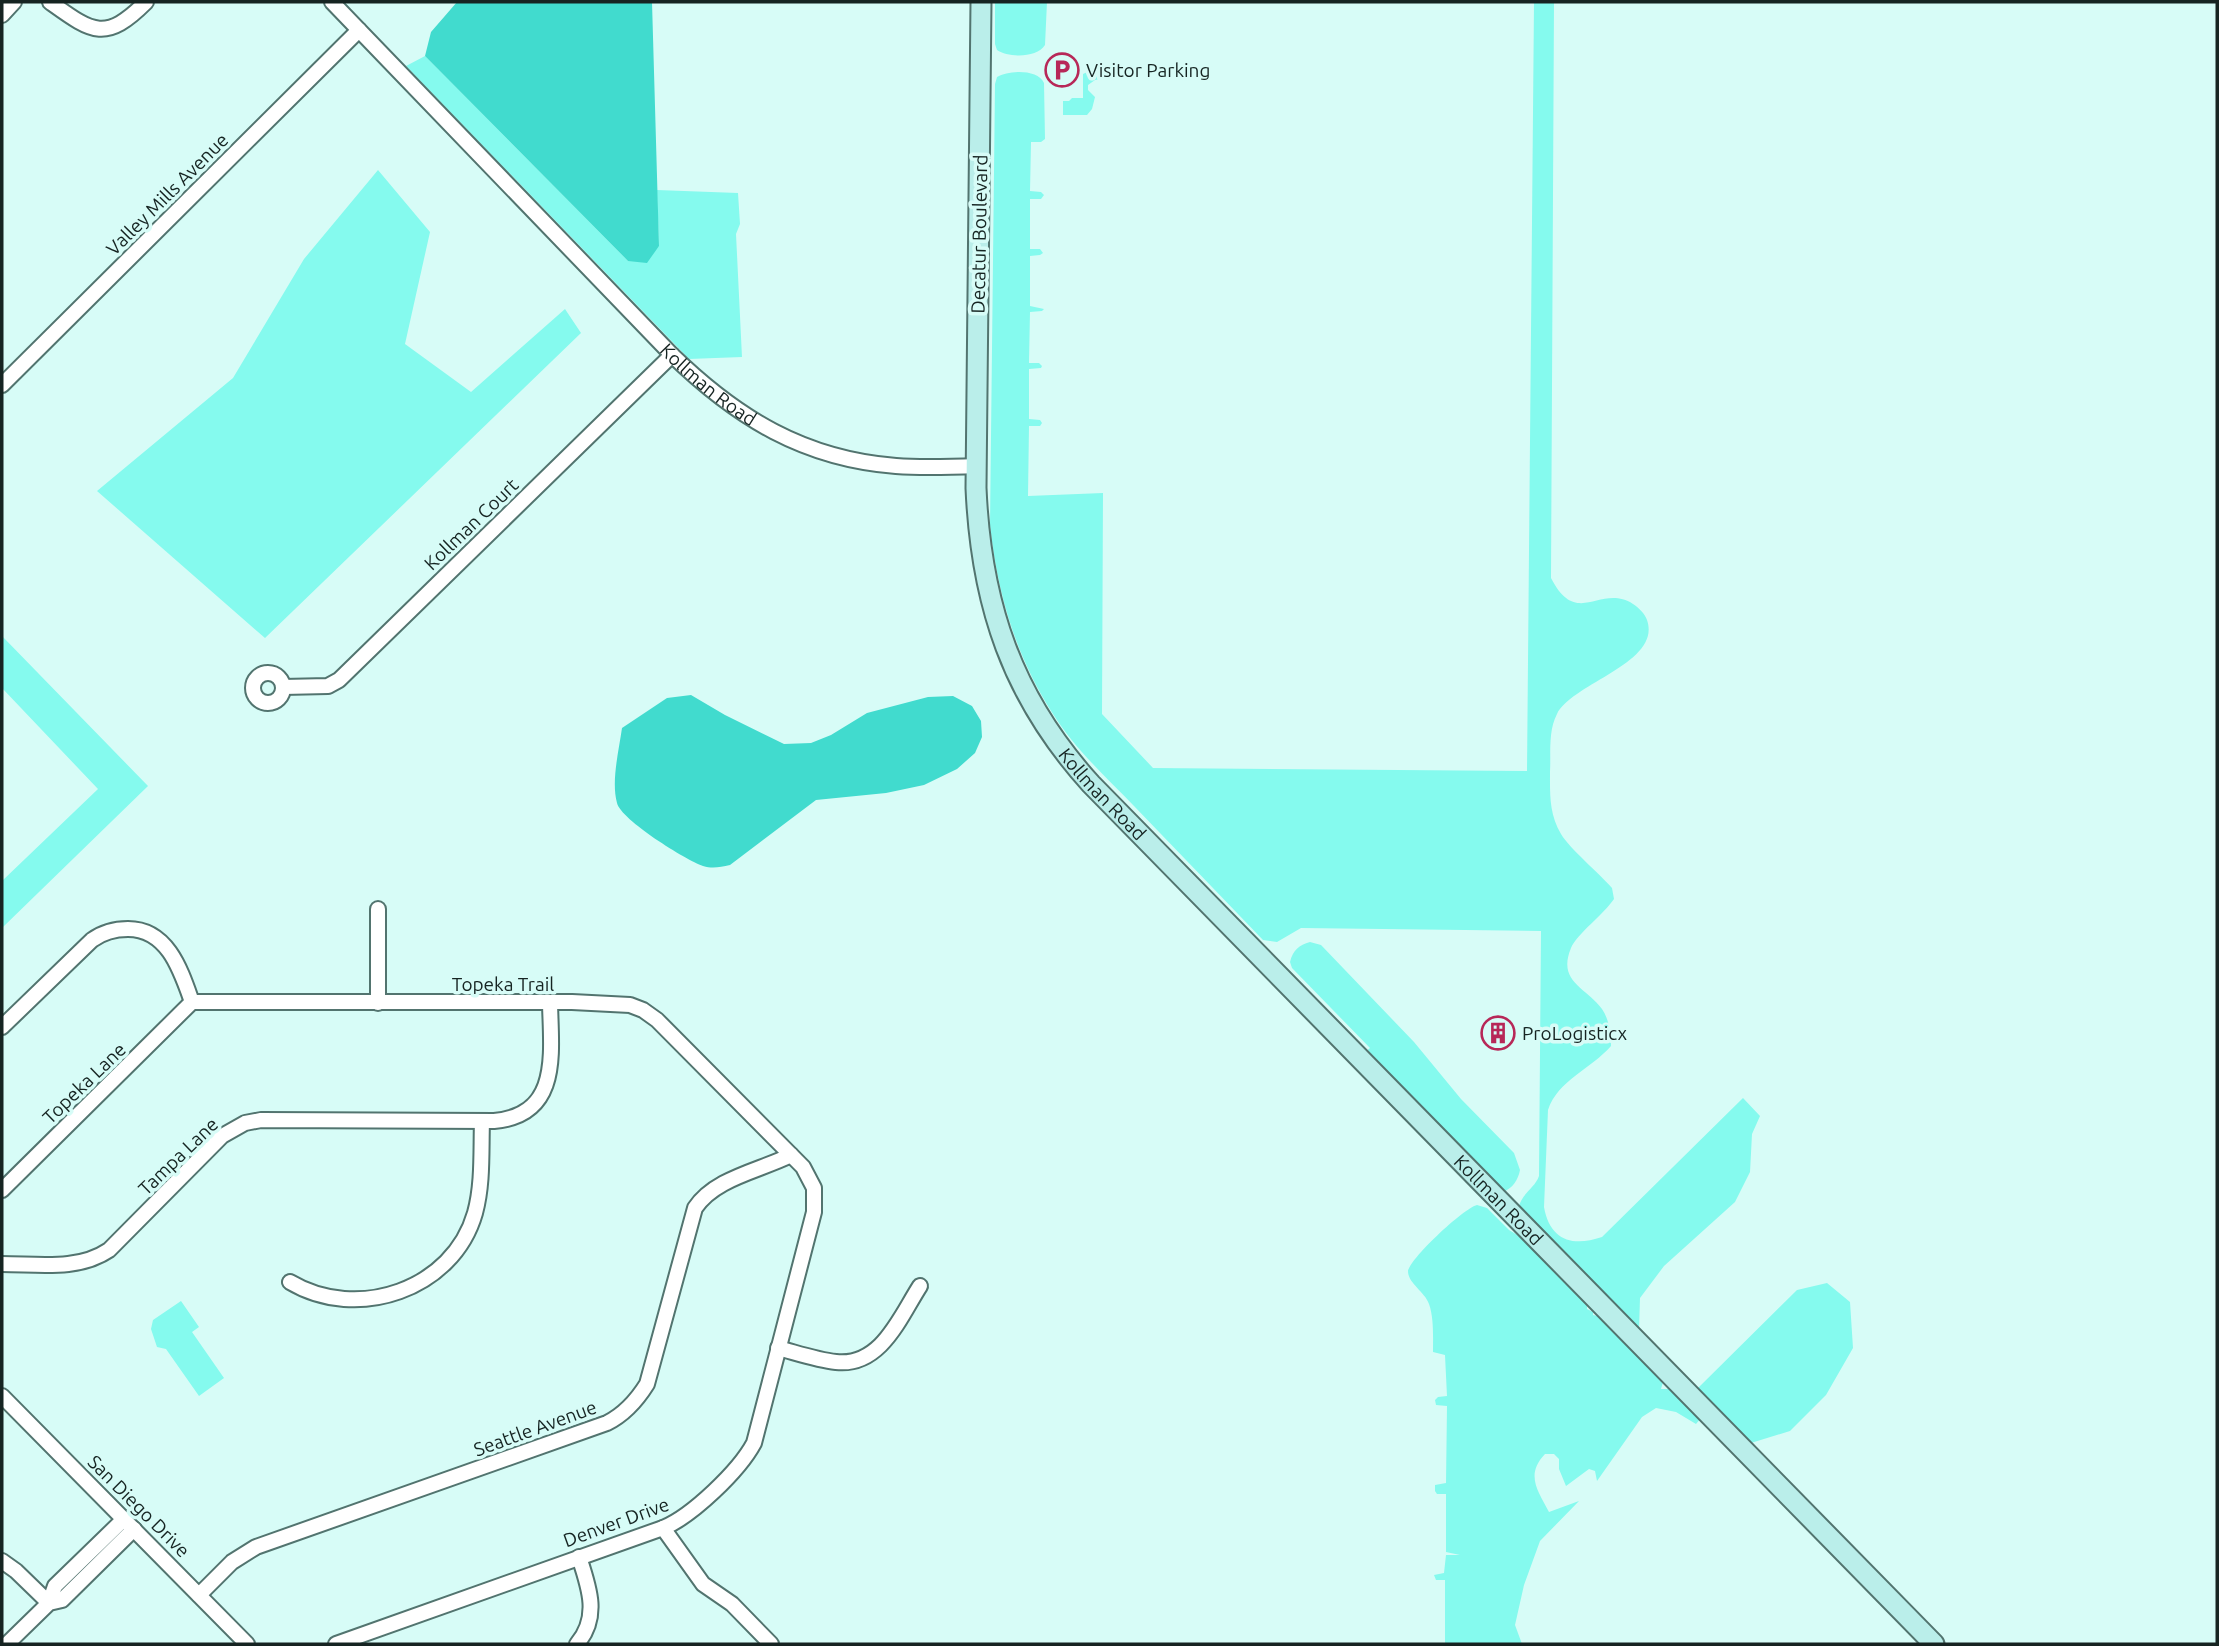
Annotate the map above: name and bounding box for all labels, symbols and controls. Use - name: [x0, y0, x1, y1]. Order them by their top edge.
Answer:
- parking icon: Visitor Parking: [1043, 51, 1081, 89]
- place label: Visitor Parking: [1086, 59, 1210, 81]
- street label: Valley Mills Avenue: [102, 129, 232, 259]
- street label: Decatur Boulevard: [967, 154, 991, 314]
- street label: Kollman Road: [656, 339, 760, 430]
- street label: Kollman Court: [419, 473, 523, 574]
- street label: Kollman Road: [1054, 744, 1151, 845]
- street label: Topeka Trail: [452, 973, 554, 995]
- building icon: ProLogisticx: [1479, 1014, 1517, 1052]
- place label: ProLogisticx: [1522, 1022, 1627, 1044]
- street label: Topeka Lane: [38, 1038, 130, 1128]
- street label: Tampa Lane: [134, 1113, 222, 1199]
- street label: Kollman Road: [1450, 1150, 1548, 1250]
- street label: Seattle Avenue: [471, 1396, 599, 1460]
- street label: San Diego Drive: [84, 1451, 194, 1561]
- street label: Denver Drive: [560, 1493, 672, 1551]

